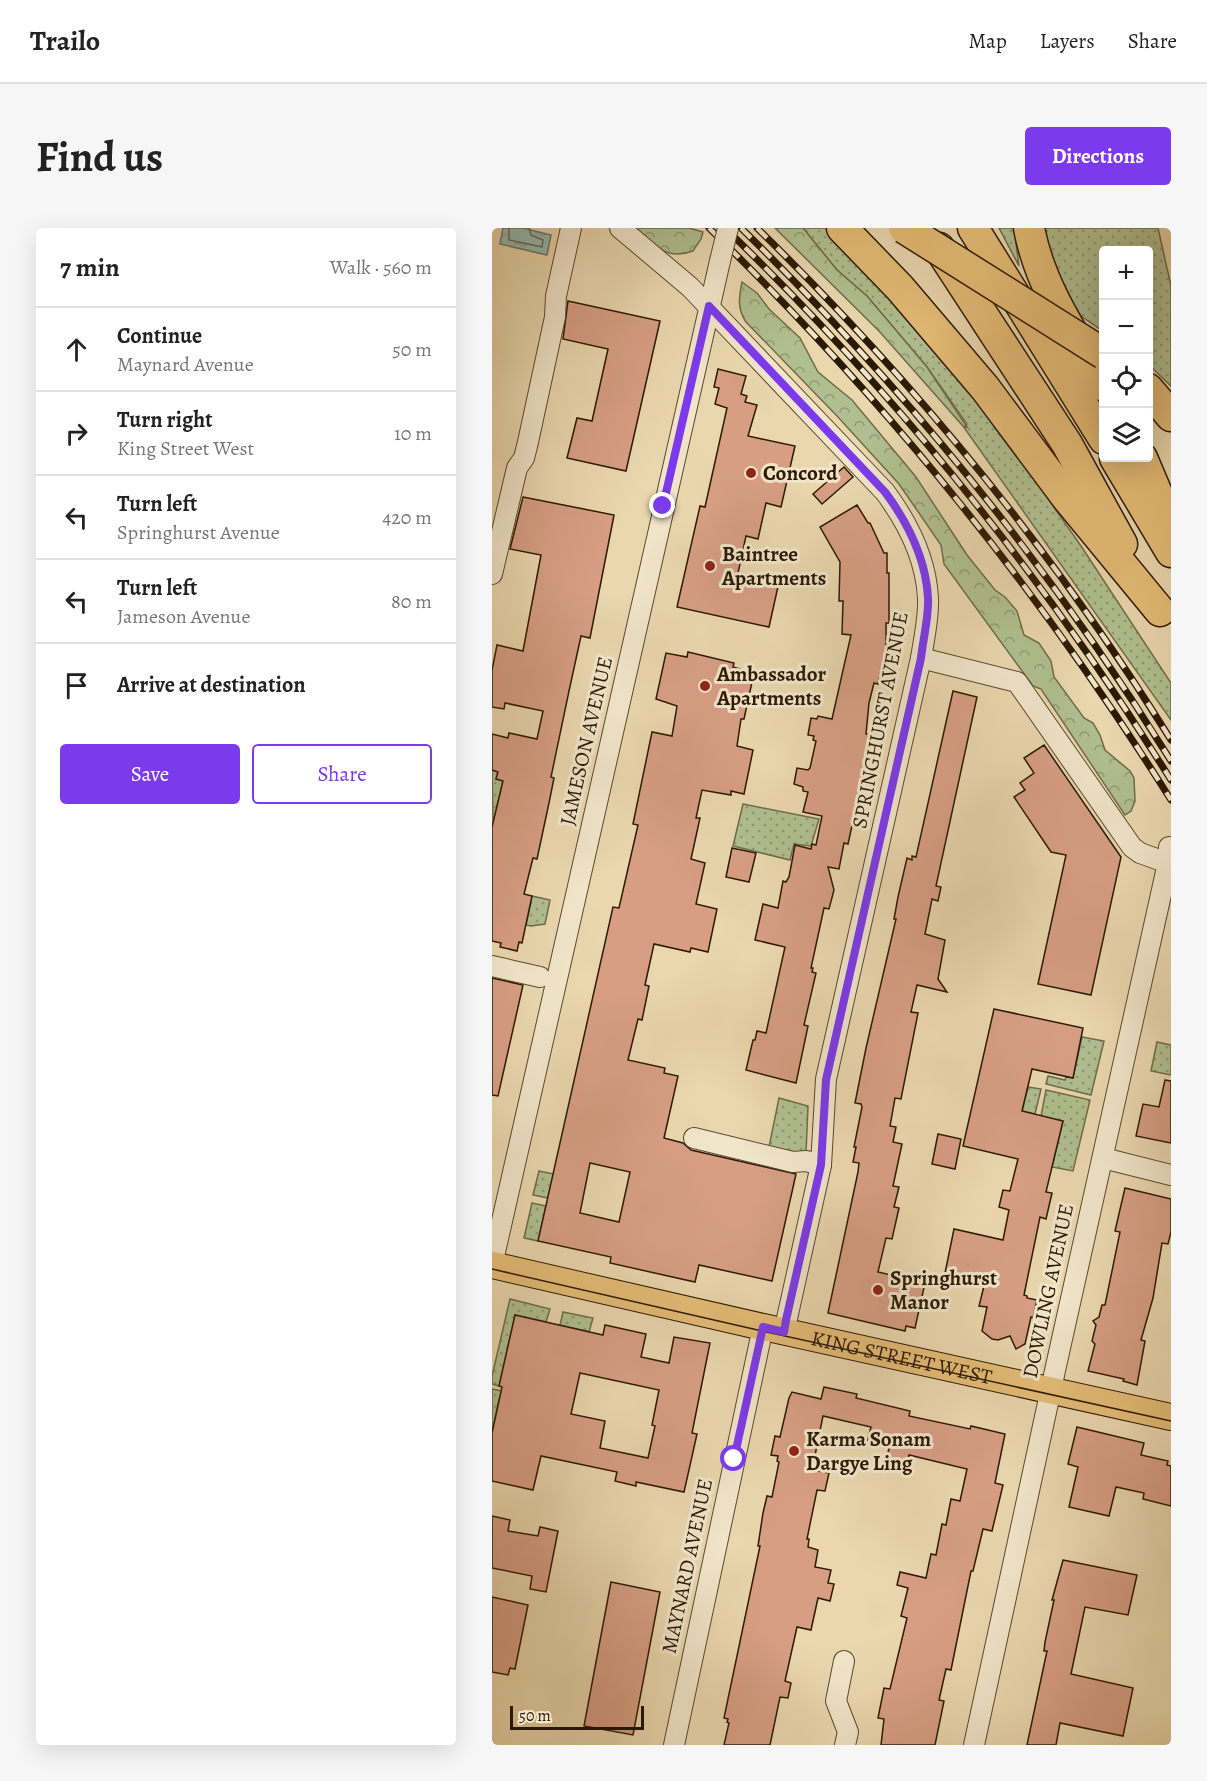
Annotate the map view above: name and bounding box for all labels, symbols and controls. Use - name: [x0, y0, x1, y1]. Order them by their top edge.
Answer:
- text: Trailo: [30, 22, 100, 60]
- text: Map: [968, 27, 1007, 55]
- text: Layers: [1040, 27, 1095, 55]
- text: Share: [1128, 27, 1177, 55]
- button: Directions: [1025, 127, 1171, 185]
- text: Find us: [36, 128, 163, 185]
- map controls: [1099, 246, 1153, 462]
- button: +: [1099, 246, 1153, 300]
- text: 7 min: [60, 250, 120, 285]
- text: Walk · 560 m: [330, 254, 432, 281]
- button: −: [1099, 300, 1153, 354]
- text: Continue: [117, 321, 202, 351]
- icon: ahead: [60, 333, 93, 366]
- text: 50 m: [392, 336, 432, 363]
- text: Maynard Avenue: [117, 351, 254, 378]
- button: locate: [1099, 354, 1153, 408]
- text: Turn right: [117, 405, 213, 435]
- button: layers: [1099, 408, 1153, 462]
- icon: right: [60, 417, 93, 450]
- text: 10 m: [394, 420, 432, 447]
- text: King Street West: [117, 435, 254, 462]
- place label: Concord: [763, 459, 838, 487]
- marker: Concord: [744, 466, 758, 480]
- text: Turn left: [117, 489, 197, 519]
- route end: [649, 492, 675, 518]
- icon: left: [60, 501, 93, 534]
- text: 420 m: [382, 504, 432, 531]
- text: Springhurst Avenue: [117, 519, 280, 546]
- place label: Baintree Apartments: [721, 540, 826, 592]
- marker: Baintree Apartments: [703, 559, 717, 573]
- text: Turn left: [117, 573, 197, 603]
- icon: left: [60, 585, 93, 618]
- text: 80 m: [391, 588, 432, 615]
- text: Jameson Avenue: [117, 603, 250, 630]
- street label: SPRINGHURST AVENUE: [845, 609, 915, 831]
- street label: JAMESON AVENUE: [553, 654, 619, 828]
- place label: Ambassador Apartments: [716, 660, 827, 712]
- icon: arrive: [60, 669, 93, 702]
- text: Arrive at destination: [117, 670, 306, 700]
- marker: Ambassador Apartments: [698, 679, 712, 693]
- button: Save: [60, 744, 240, 804]
- button: Share: [252, 744, 432, 804]
- street label: DOWLING AVENUE: [1016, 1201, 1080, 1381]
- place label: Springhurst Manor: [890, 1264, 997, 1316]
- marker: Springhurst Manor: [871, 1283, 885, 1297]
- street label: KING STREET WEST: [808, 1324, 995, 1391]
- place label: Karma Sonam Dargye Ling: [806, 1425, 932, 1477]
- marker: Karma Sonam Dargye Ling: [787, 1444, 801, 1458]
- route start: [720, 1445, 746, 1471]
- street label: MAYNARD AVENUE: [655, 1476, 719, 1656]
- scale bar: [510, 1703, 644, 1730]
- text: 50 m: [519, 1705, 551, 1727]

